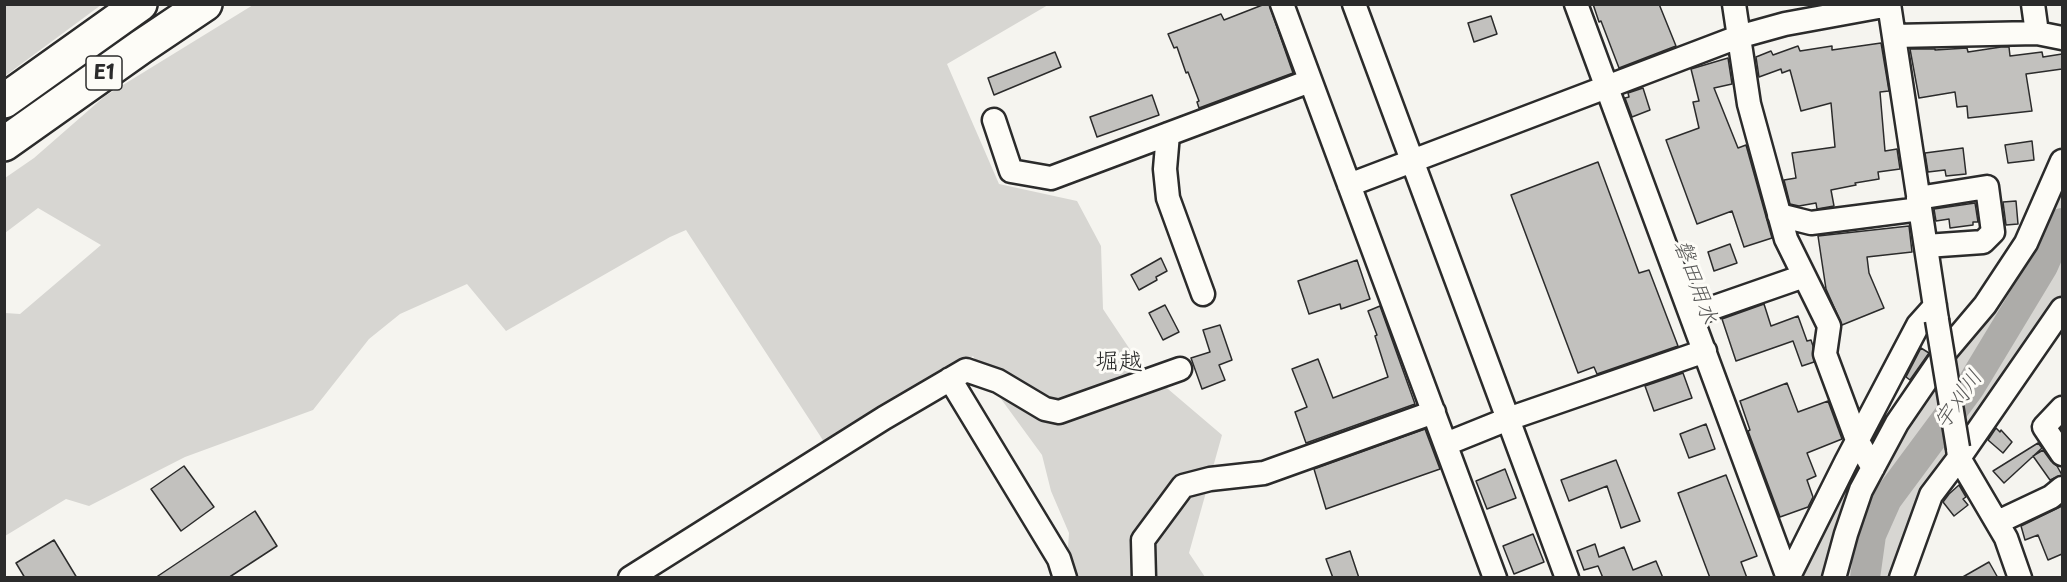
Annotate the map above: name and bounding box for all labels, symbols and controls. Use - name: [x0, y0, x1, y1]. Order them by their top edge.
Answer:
- road number: E1: [86, 56, 122, 90]
- water label: 磐田用水: [1668, 236, 1722, 328]
- district label: 堀越: [1095, 348, 1143, 376]
- water label: 宇刈川: [1929, 365, 1989, 435]

